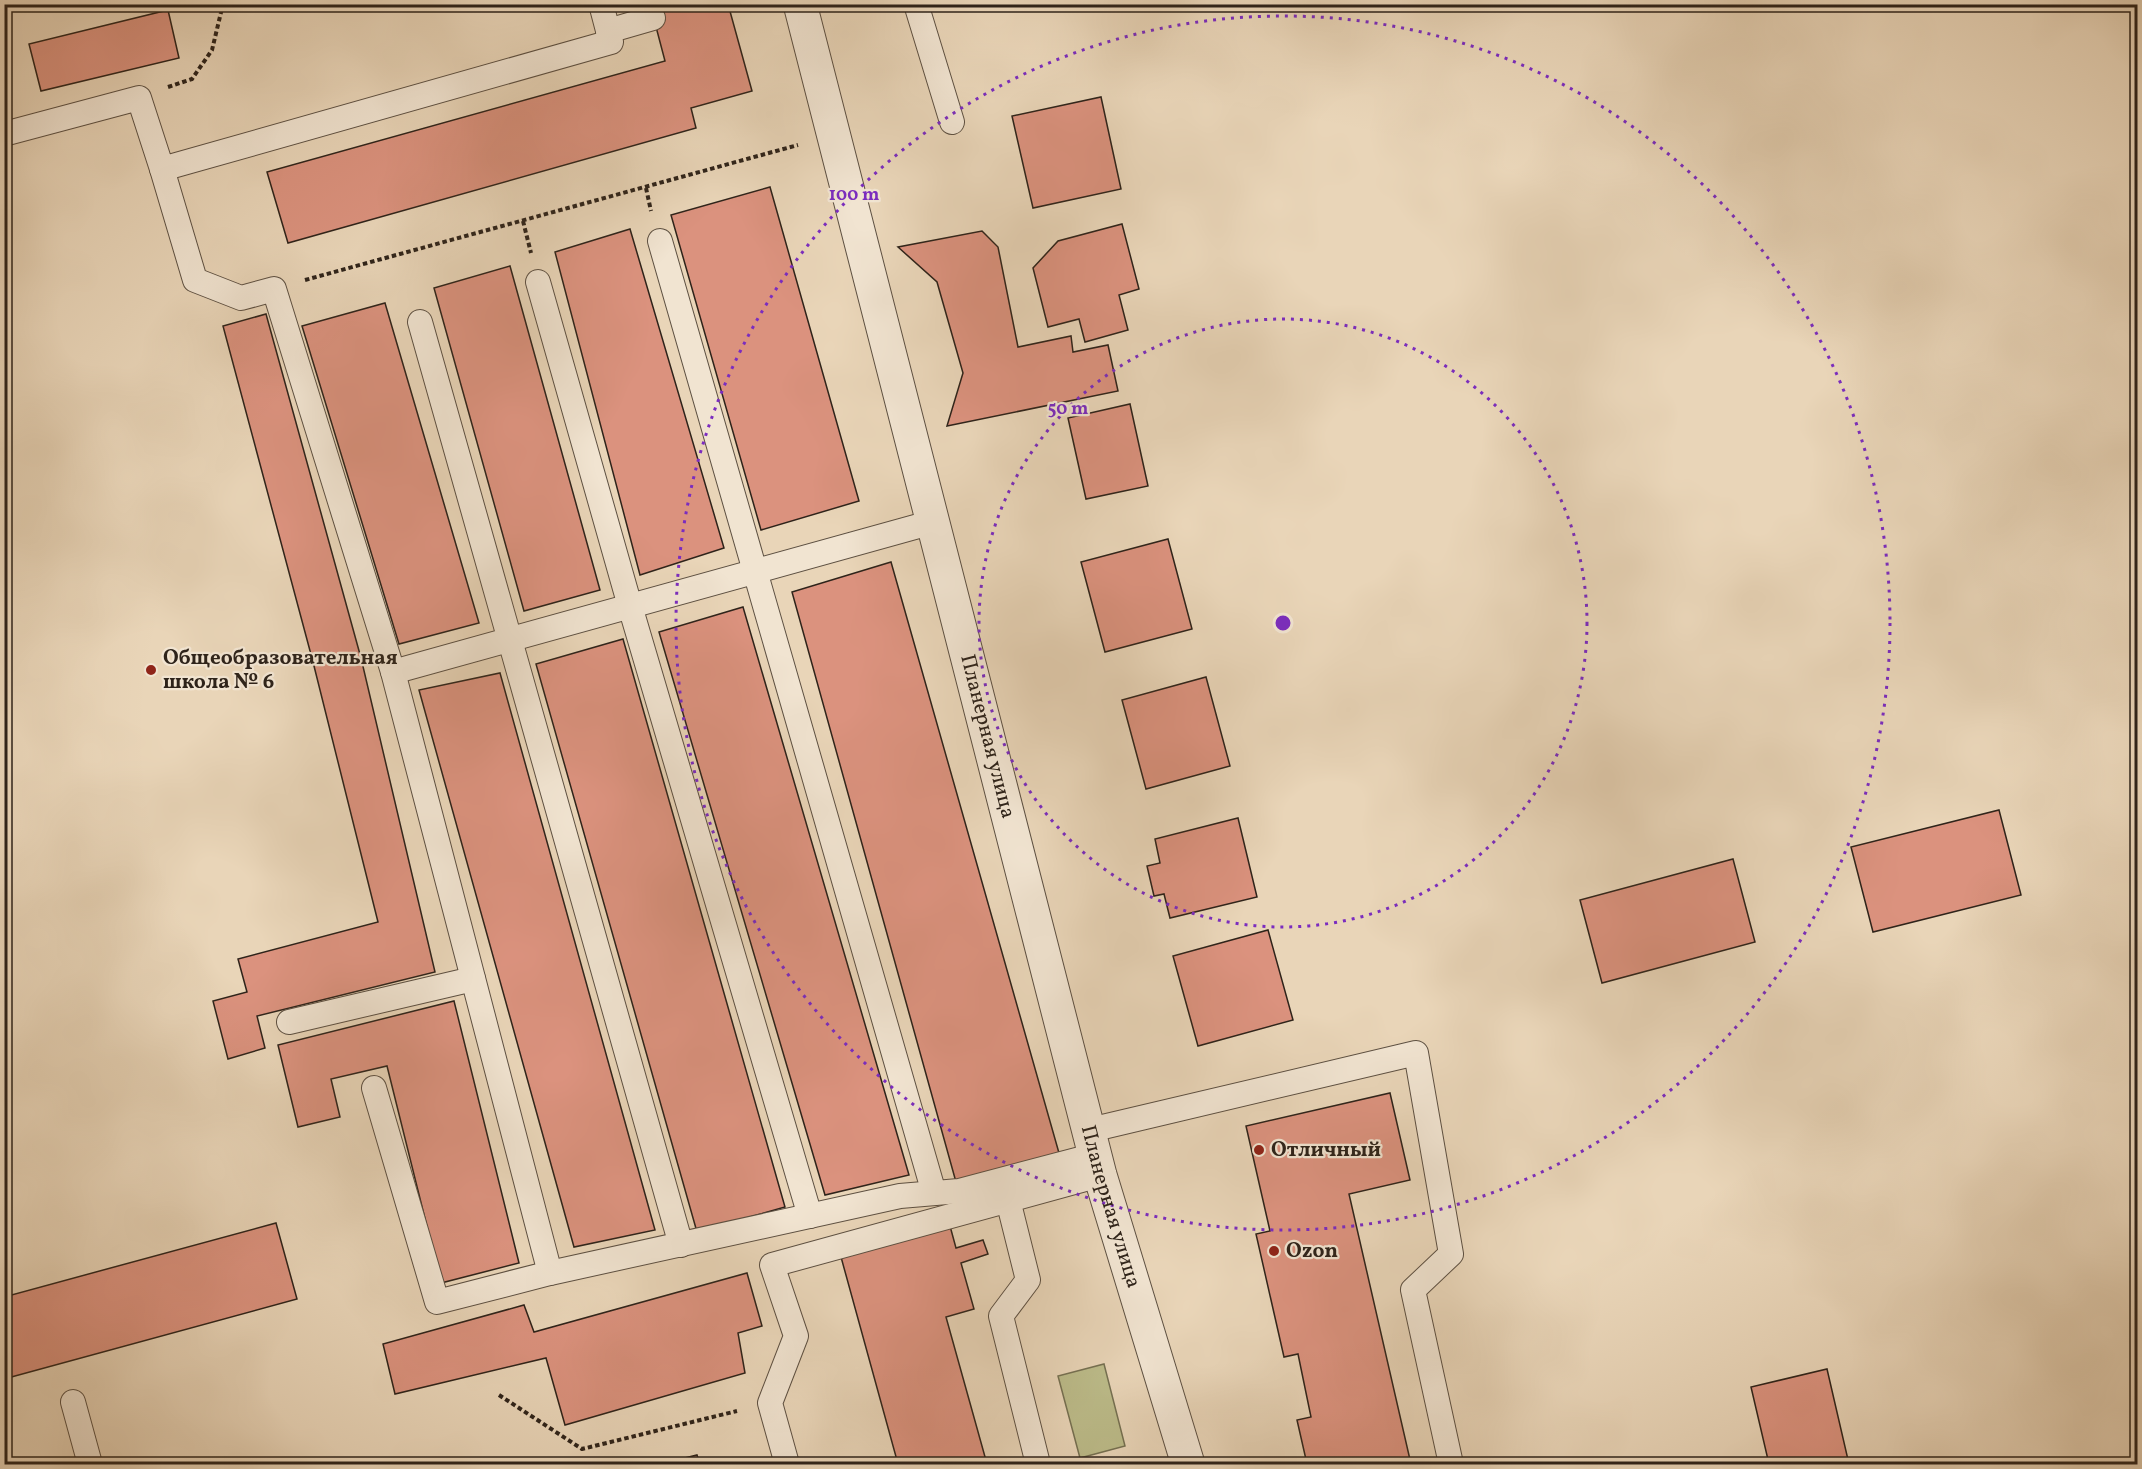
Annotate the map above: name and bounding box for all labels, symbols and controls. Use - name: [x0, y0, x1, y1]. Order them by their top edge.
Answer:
- text: 100 m: [829, 183, 879, 208]
- text: 50 m: [1048, 397, 1088, 422]
- centre of rings: [1273, 613, 1293, 633]
- place label: Общеобразовательная школа № 6: [163, 644, 398, 697]
- street label: Планерная улица: [953, 651, 1023, 822]
- marker: Общеобразовательная школа № 6: [144, 663, 158, 677]
- street label: Планерная улица: [1073, 1122, 1148, 1292]
- place label: Отличный: [1271, 1136, 1381, 1165]
- marker: Отличный: [1252, 1143, 1266, 1157]
- place label: Ozon: [1286, 1237, 1338, 1266]
- marker: Ozon: [1267, 1244, 1281, 1258]

